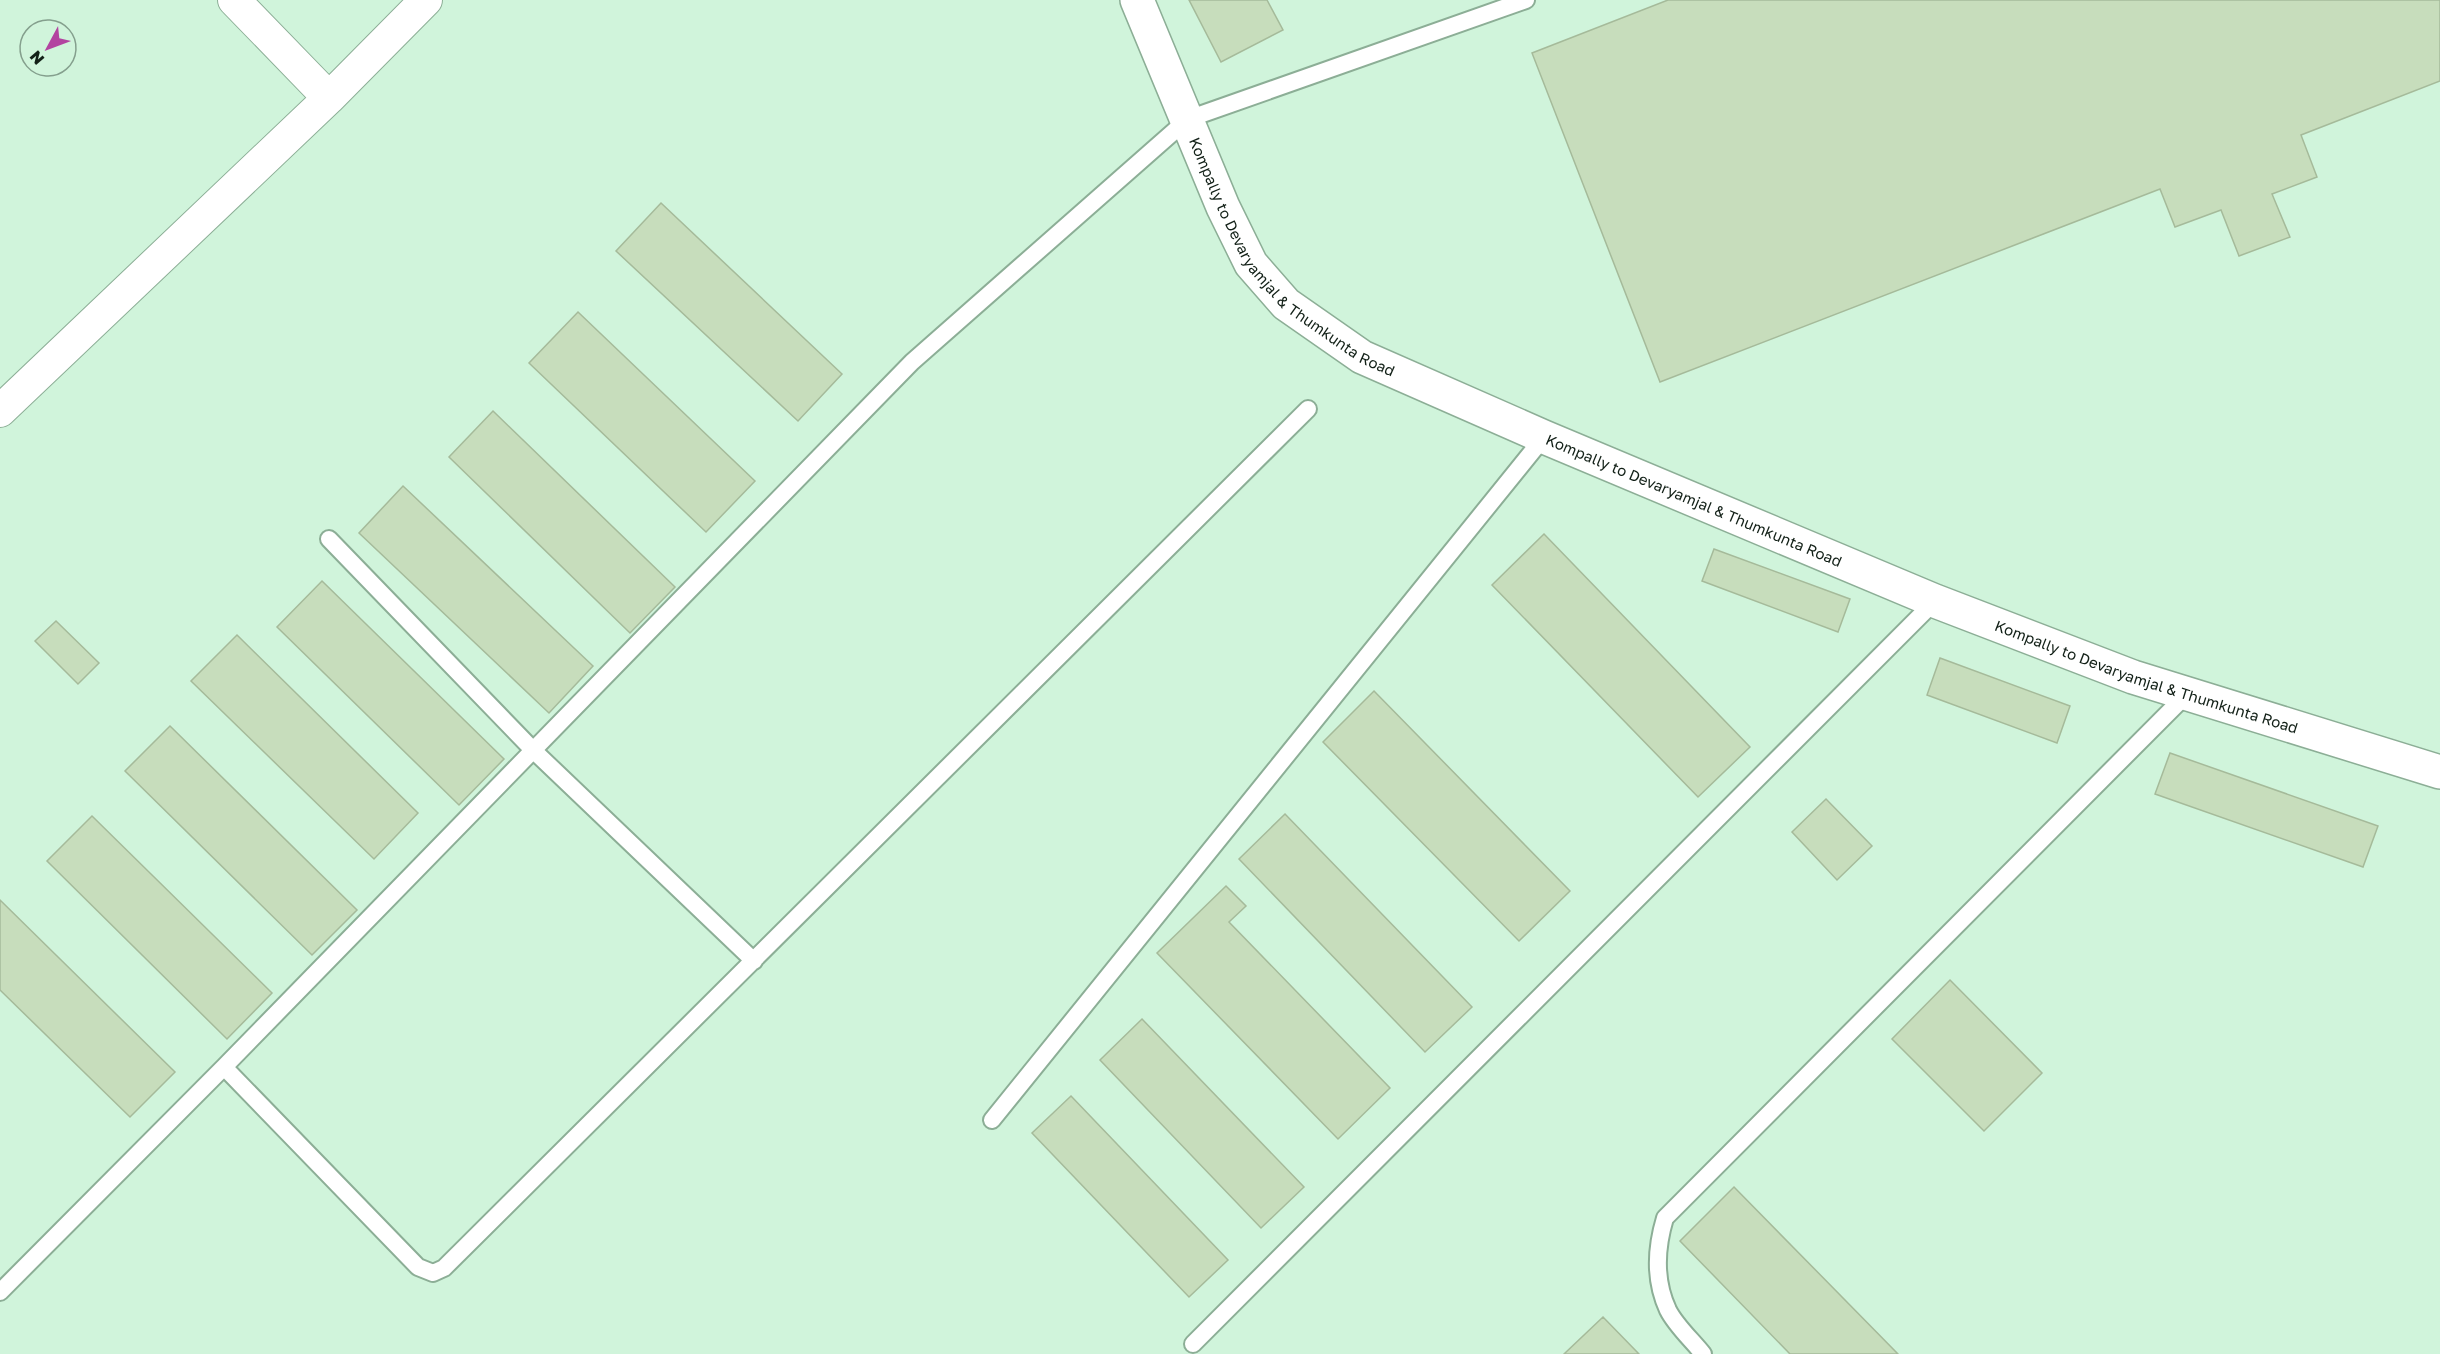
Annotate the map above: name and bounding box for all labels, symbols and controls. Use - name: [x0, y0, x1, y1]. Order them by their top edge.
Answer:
- north arrow: [18, 18, 78, 78]
- text: N: [25, 47, 48, 69]
- street label: Kompally to Devaryamjal & Thumkunta Road: [1186, 134, 1398, 379]
- street label: Kompally to Devaryamjal & Thumkunta Road: [1543, 430, 1845, 570]
- street label: Kompally to Devaryamjal & Thumkunta Road: [1993, 616, 2300, 737]

